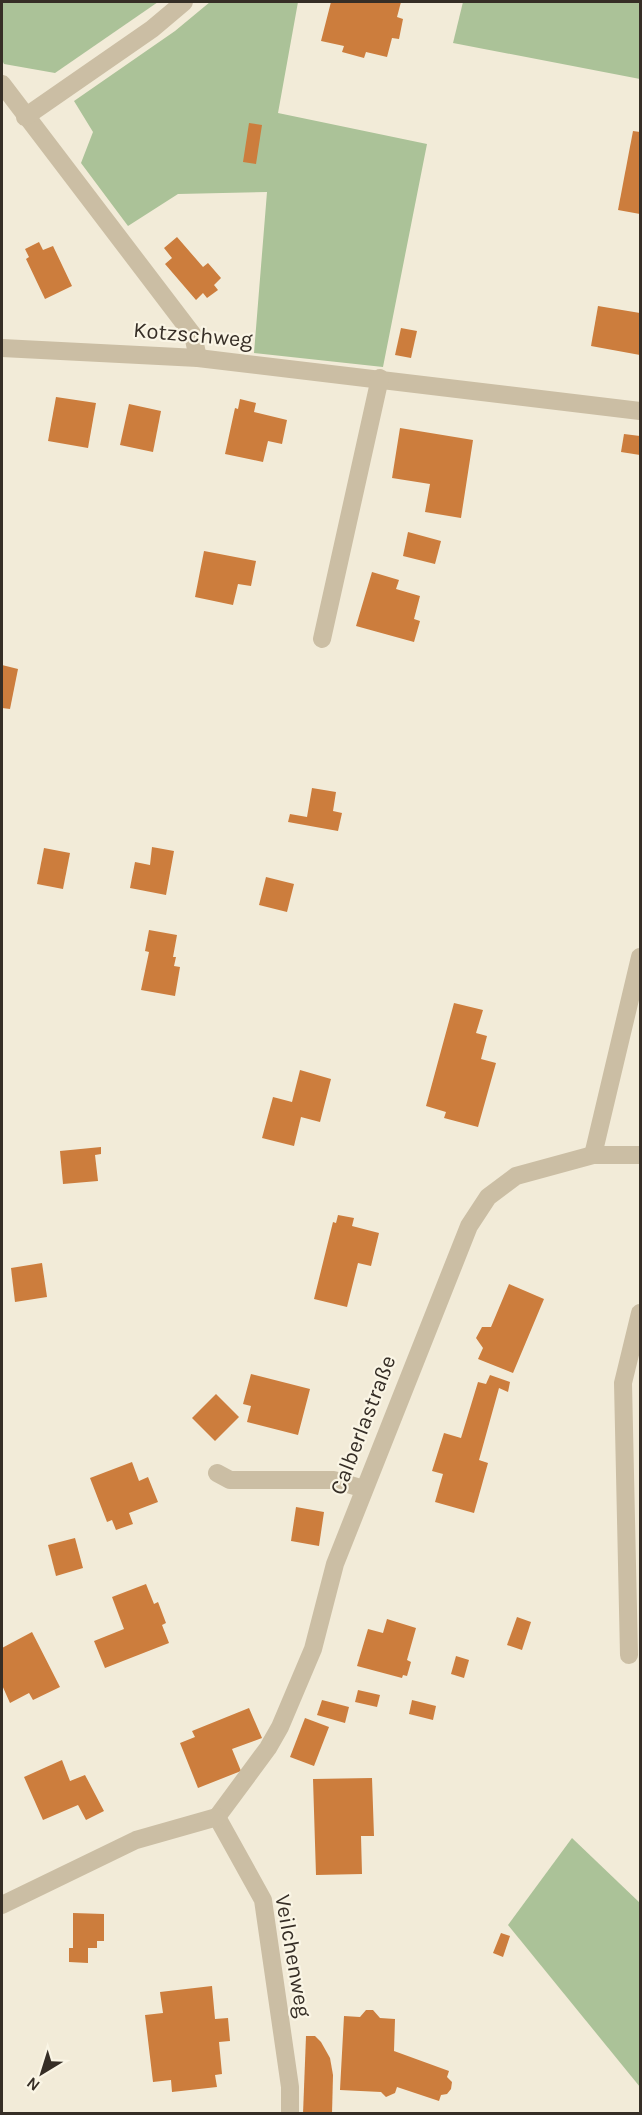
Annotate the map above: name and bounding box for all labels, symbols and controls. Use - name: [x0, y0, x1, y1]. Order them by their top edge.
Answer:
- street label: Kotzschweg: [132, 317, 254, 353]
- street label: Calberlastraße: [325, 1352, 401, 1498]
- street label: Veilchenweg: [269, 1892, 317, 2020]
- north arrow: [12, 2043, 72, 2103]
- text: N: [23, 2073, 43, 2095]

